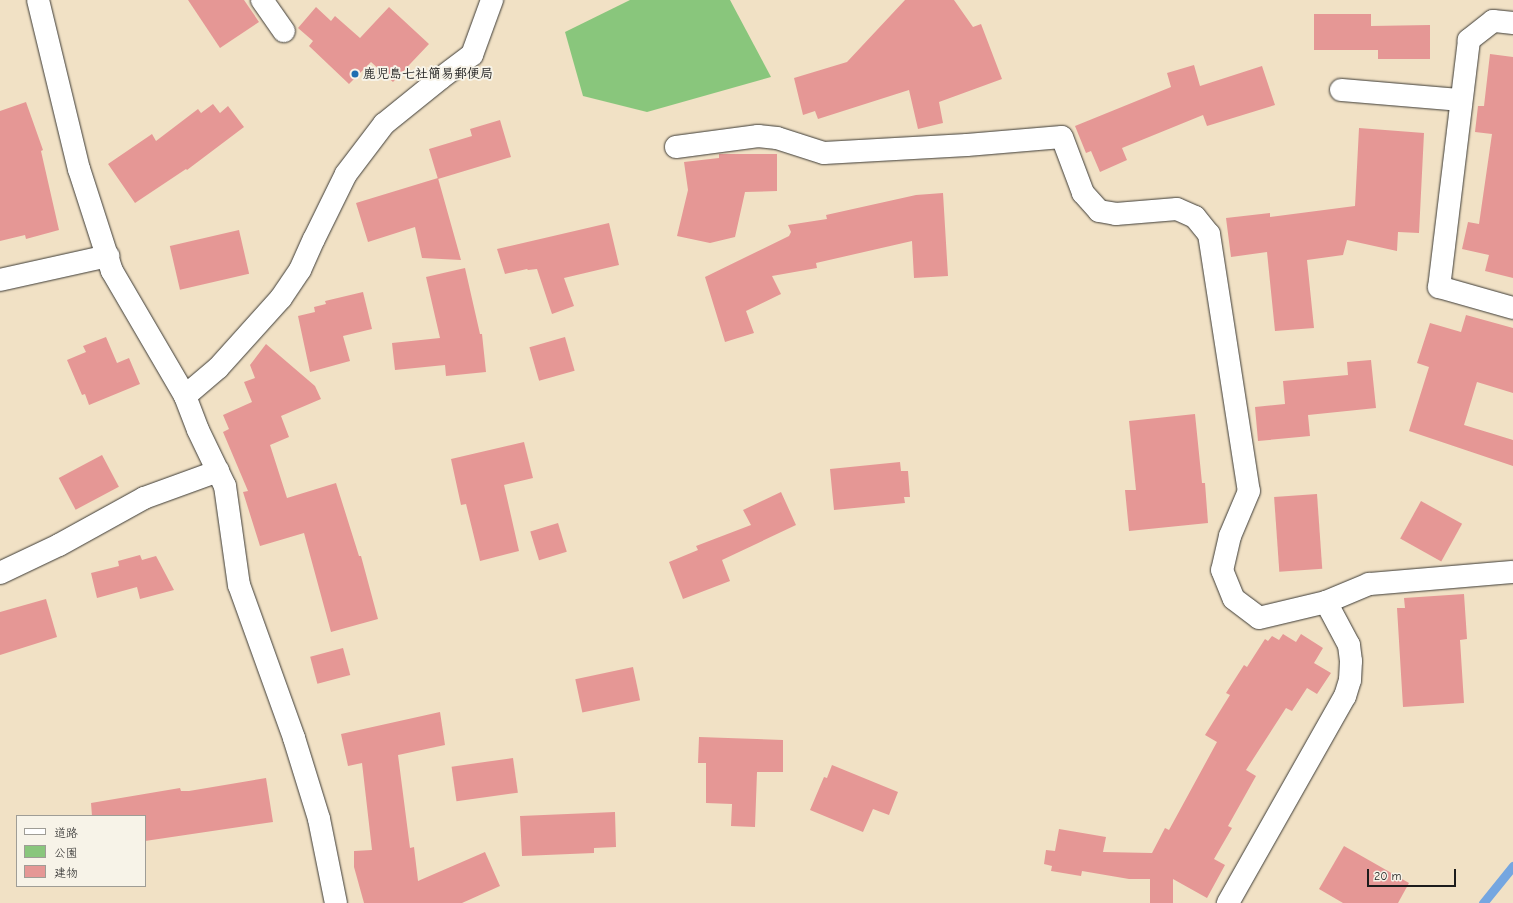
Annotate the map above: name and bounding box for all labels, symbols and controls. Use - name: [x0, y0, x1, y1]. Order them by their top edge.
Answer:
- place label: 鹿児島七社簡易郵便局: [363, 66, 493, 82]
- marker: 鹿児島七社簡易郵便局: [350, 69, 360, 79]
- legend: [16, 815, 146, 887]
- text: 道路: [54, 826, 78, 840]
- text: 公園: [54, 846, 78, 860]
- scale bar: [1369, 861, 1458, 887]
- text: 建物: [54, 866, 78, 880]
- text: 20 m: [1374, 869, 1402, 883]

